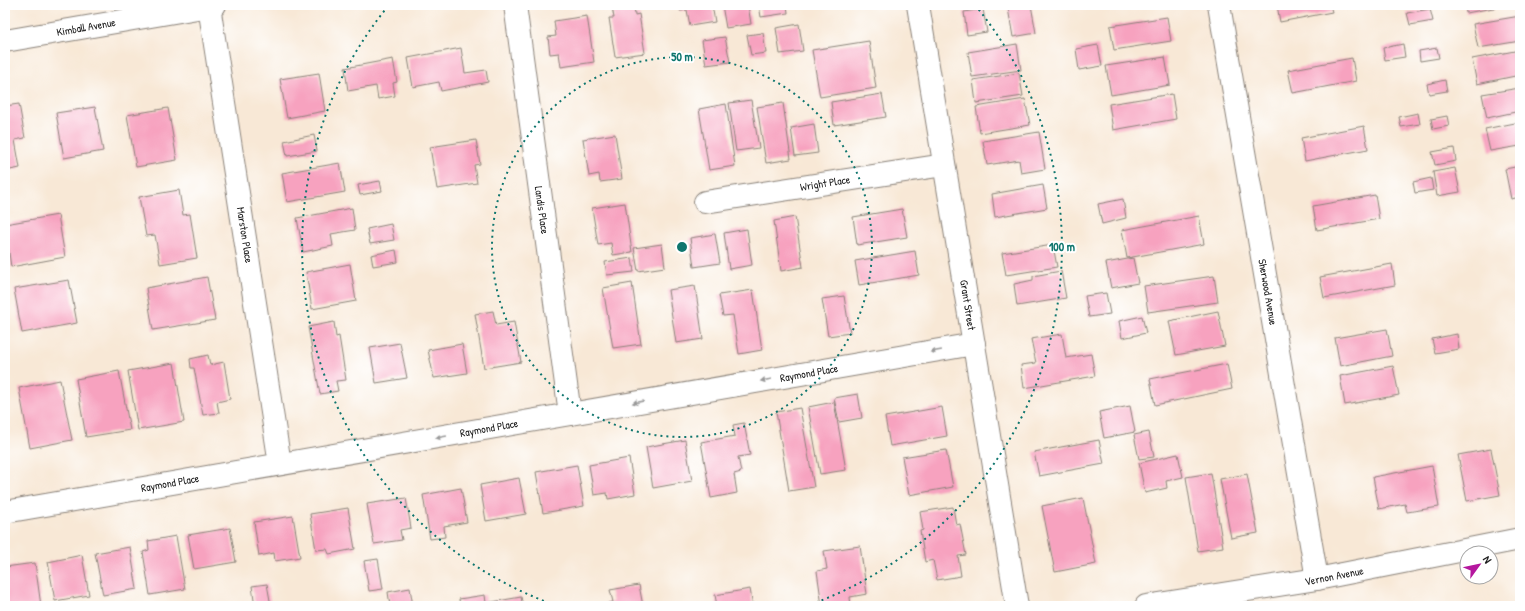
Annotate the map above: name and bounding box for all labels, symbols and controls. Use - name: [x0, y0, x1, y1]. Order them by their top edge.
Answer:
- street label: Kimball Avenue: [55, 15, 117, 39]
- text: 50 m: [671, 48, 693, 65]
- street label: Wright Place: [799, 172, 852, 194]
- street label: Landis Place: [532, 185, 552, 235]
- street label: Marston Place: [234, 206, 256, 264]
- text: 100 m: [1049, 238, 1075, 255]
- centre of rings: [675, 240, 689, 254]
- street label: Sherwood Avenue: [1255, 258, 1281, 327]
- street label: Grant Street: [957, 279, 979, 331]
- one-way arrow: [929, 348, 942, 354]
- street label: Raymond Place: [779, 361, 840, 385]
- one-way arrow: [760, 377, 772, 383]
- one-way arrow: [632, 400, 644, 406]
- street label: Raymond Place: [459, 416, 520, 440]
- one-way arrow: [435, 434, 447, 440]
- street label: Raymond Place: [140, 471, 201, 495]
- north arrow: [1459, 545, 1499, 585]
- text: N: [1480, 553, 1495, 566]
- street label: Vernon Avenue: [1303, 563, 1365, 589]

